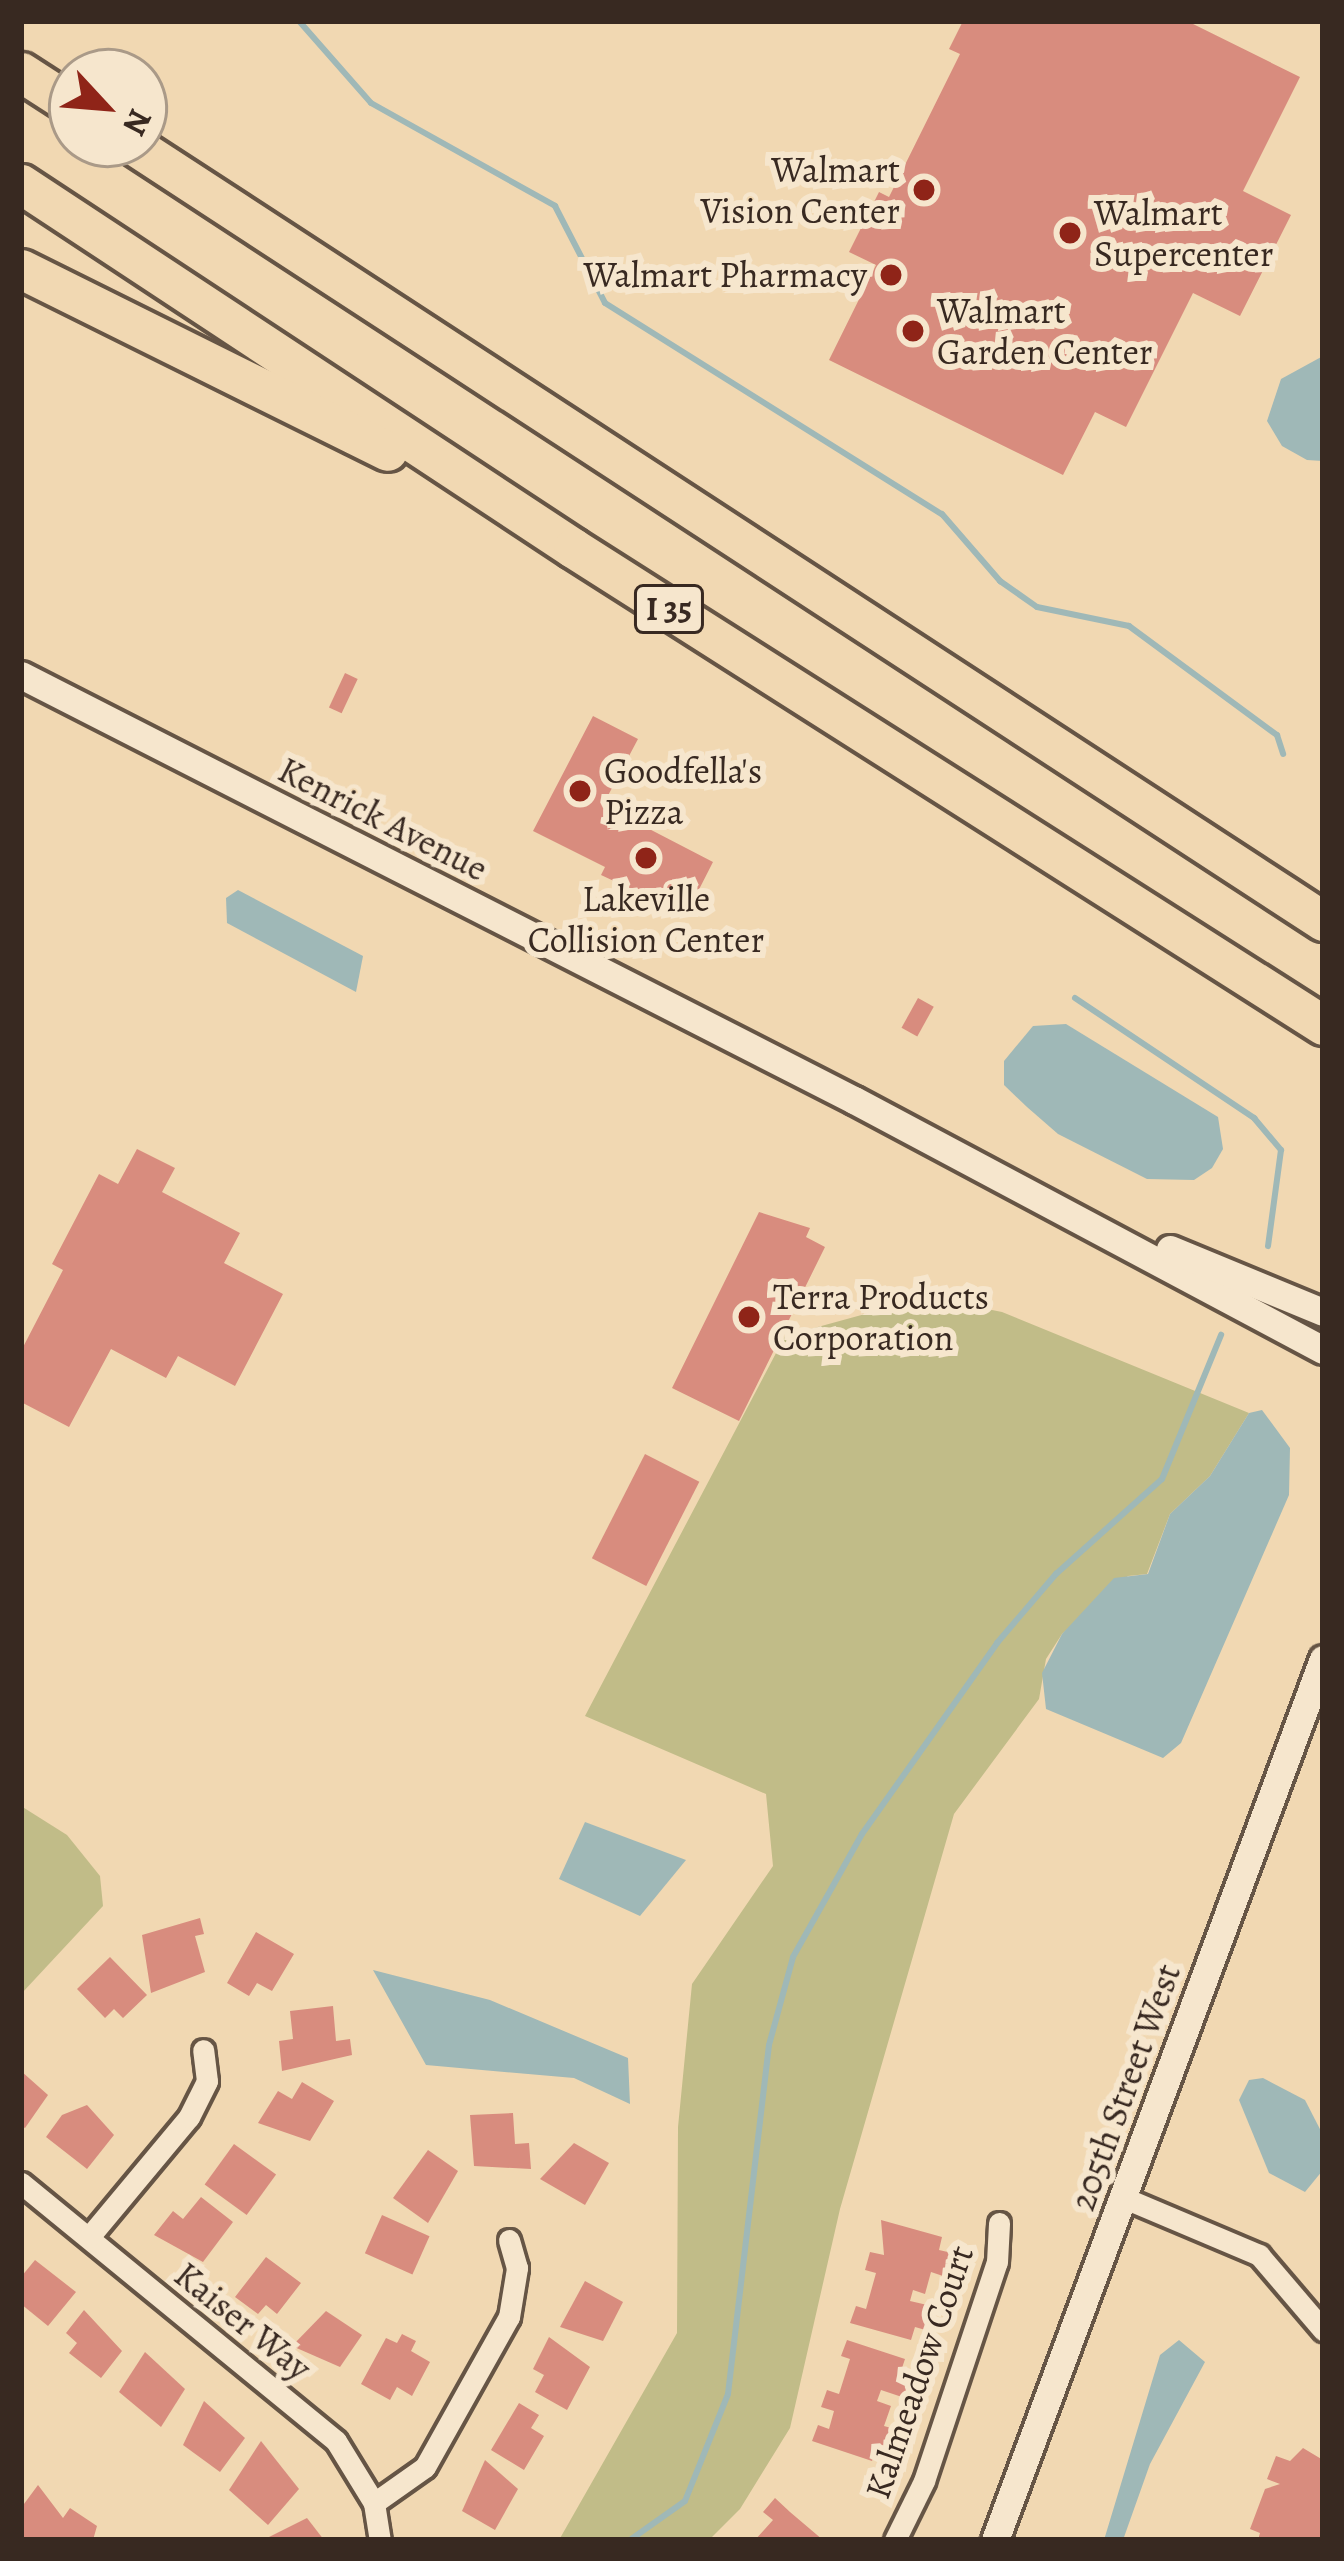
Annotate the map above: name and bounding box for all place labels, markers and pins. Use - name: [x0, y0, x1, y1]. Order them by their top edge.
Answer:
- place label: Walmart Vision Center: [700, 147, 900, 232]
- marker: Walmart Vision Center: [911, 177, 937, 203]
- place label: Walmart Supercenter: [1094, 190, 1273, 275]
- marker: Walmart Supercenter: [1057, 220, 1083, 246]
- place label: Walmart Pharmacy: [584, 253, 867, 297]
- marker: Walmart Pharmacy: [878, 262, 904, 288]
- place label: Walmart Garden Center: [937, 288, 1153, 373]
- marker: Walmart Garden Center: [900, 318, 926, 344]
- place label: Goodfella's Pizza: [604, 748, 762, 833]
- marker: Goodfella's Pizza: [567, 778, 593, 804]
- marker: Lakeville Collision Center: [633, 845, 659, 871]
- place label: Lakeville Collision Center: [528, 876, 764, 961]
- place label: Terra Products Corporation: [773, 1274, 989, 1359]
- marker: Terra Products Corporation: [736, 1304, 762, 1330]

